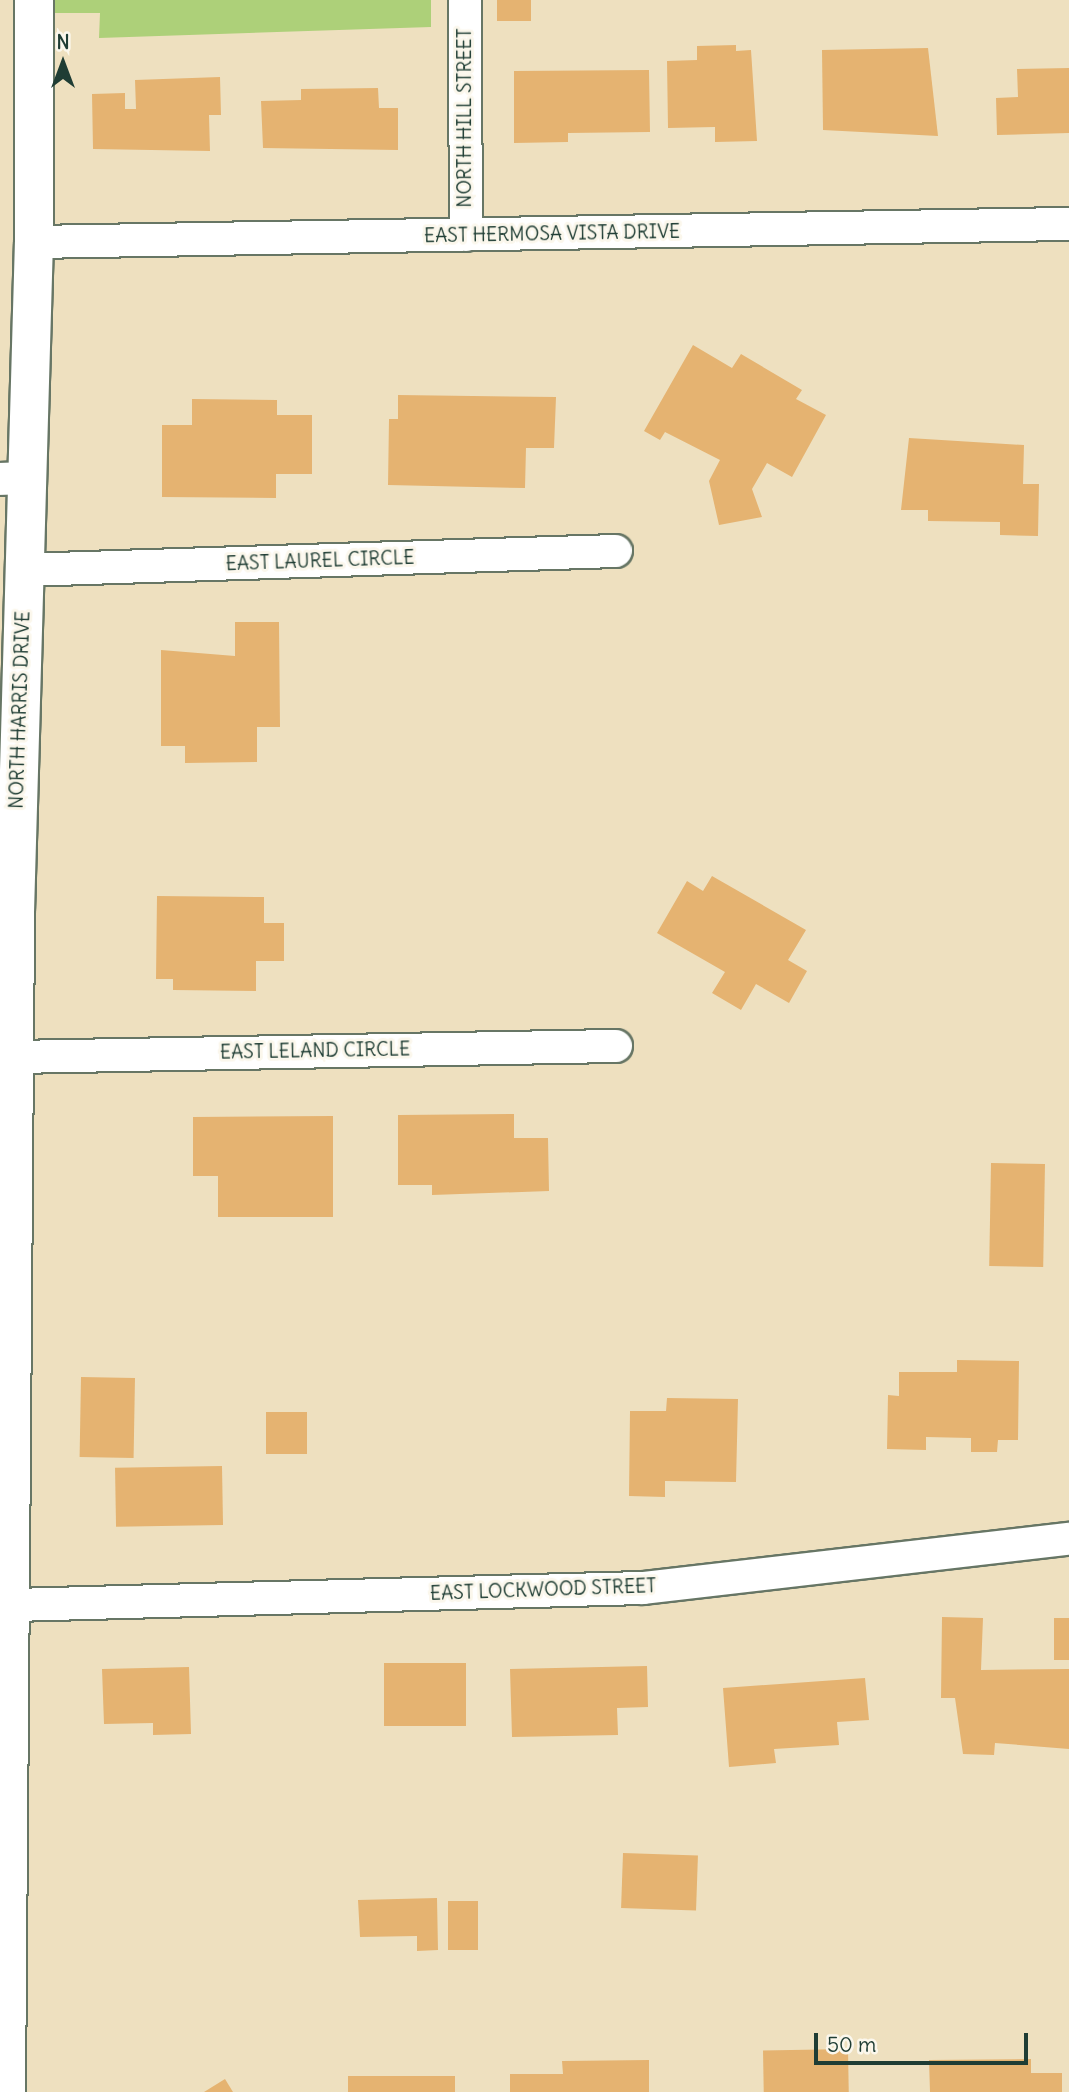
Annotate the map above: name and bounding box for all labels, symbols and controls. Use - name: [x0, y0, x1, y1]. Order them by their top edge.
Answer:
- north arrow: [28, 28, 98, 98]
- street label: NORTH HILL STREET: [454, 28, 476, 208]
- text: N: [56, 30, 70, 54]
- street label: EAST HERMOSA VISTA DRIVE: [424, 220, 680, 248]
- street label: EAST LAUREL CIRCLE: [225, 546, 415, 576]
- street label: NORTH HARRIS DRIVE: [5, 611, 35, 809]
- street label: EAST LELAND CIRCLE: [220, 1038, 410, 1064]
- street label: EAST LOCKWOOD STREET: [429, 1575, 657, 1605]
- scale bar: [817, 2018, 1030, 2062]
- text: 50 m: [827, 2031, 876, 2058]

